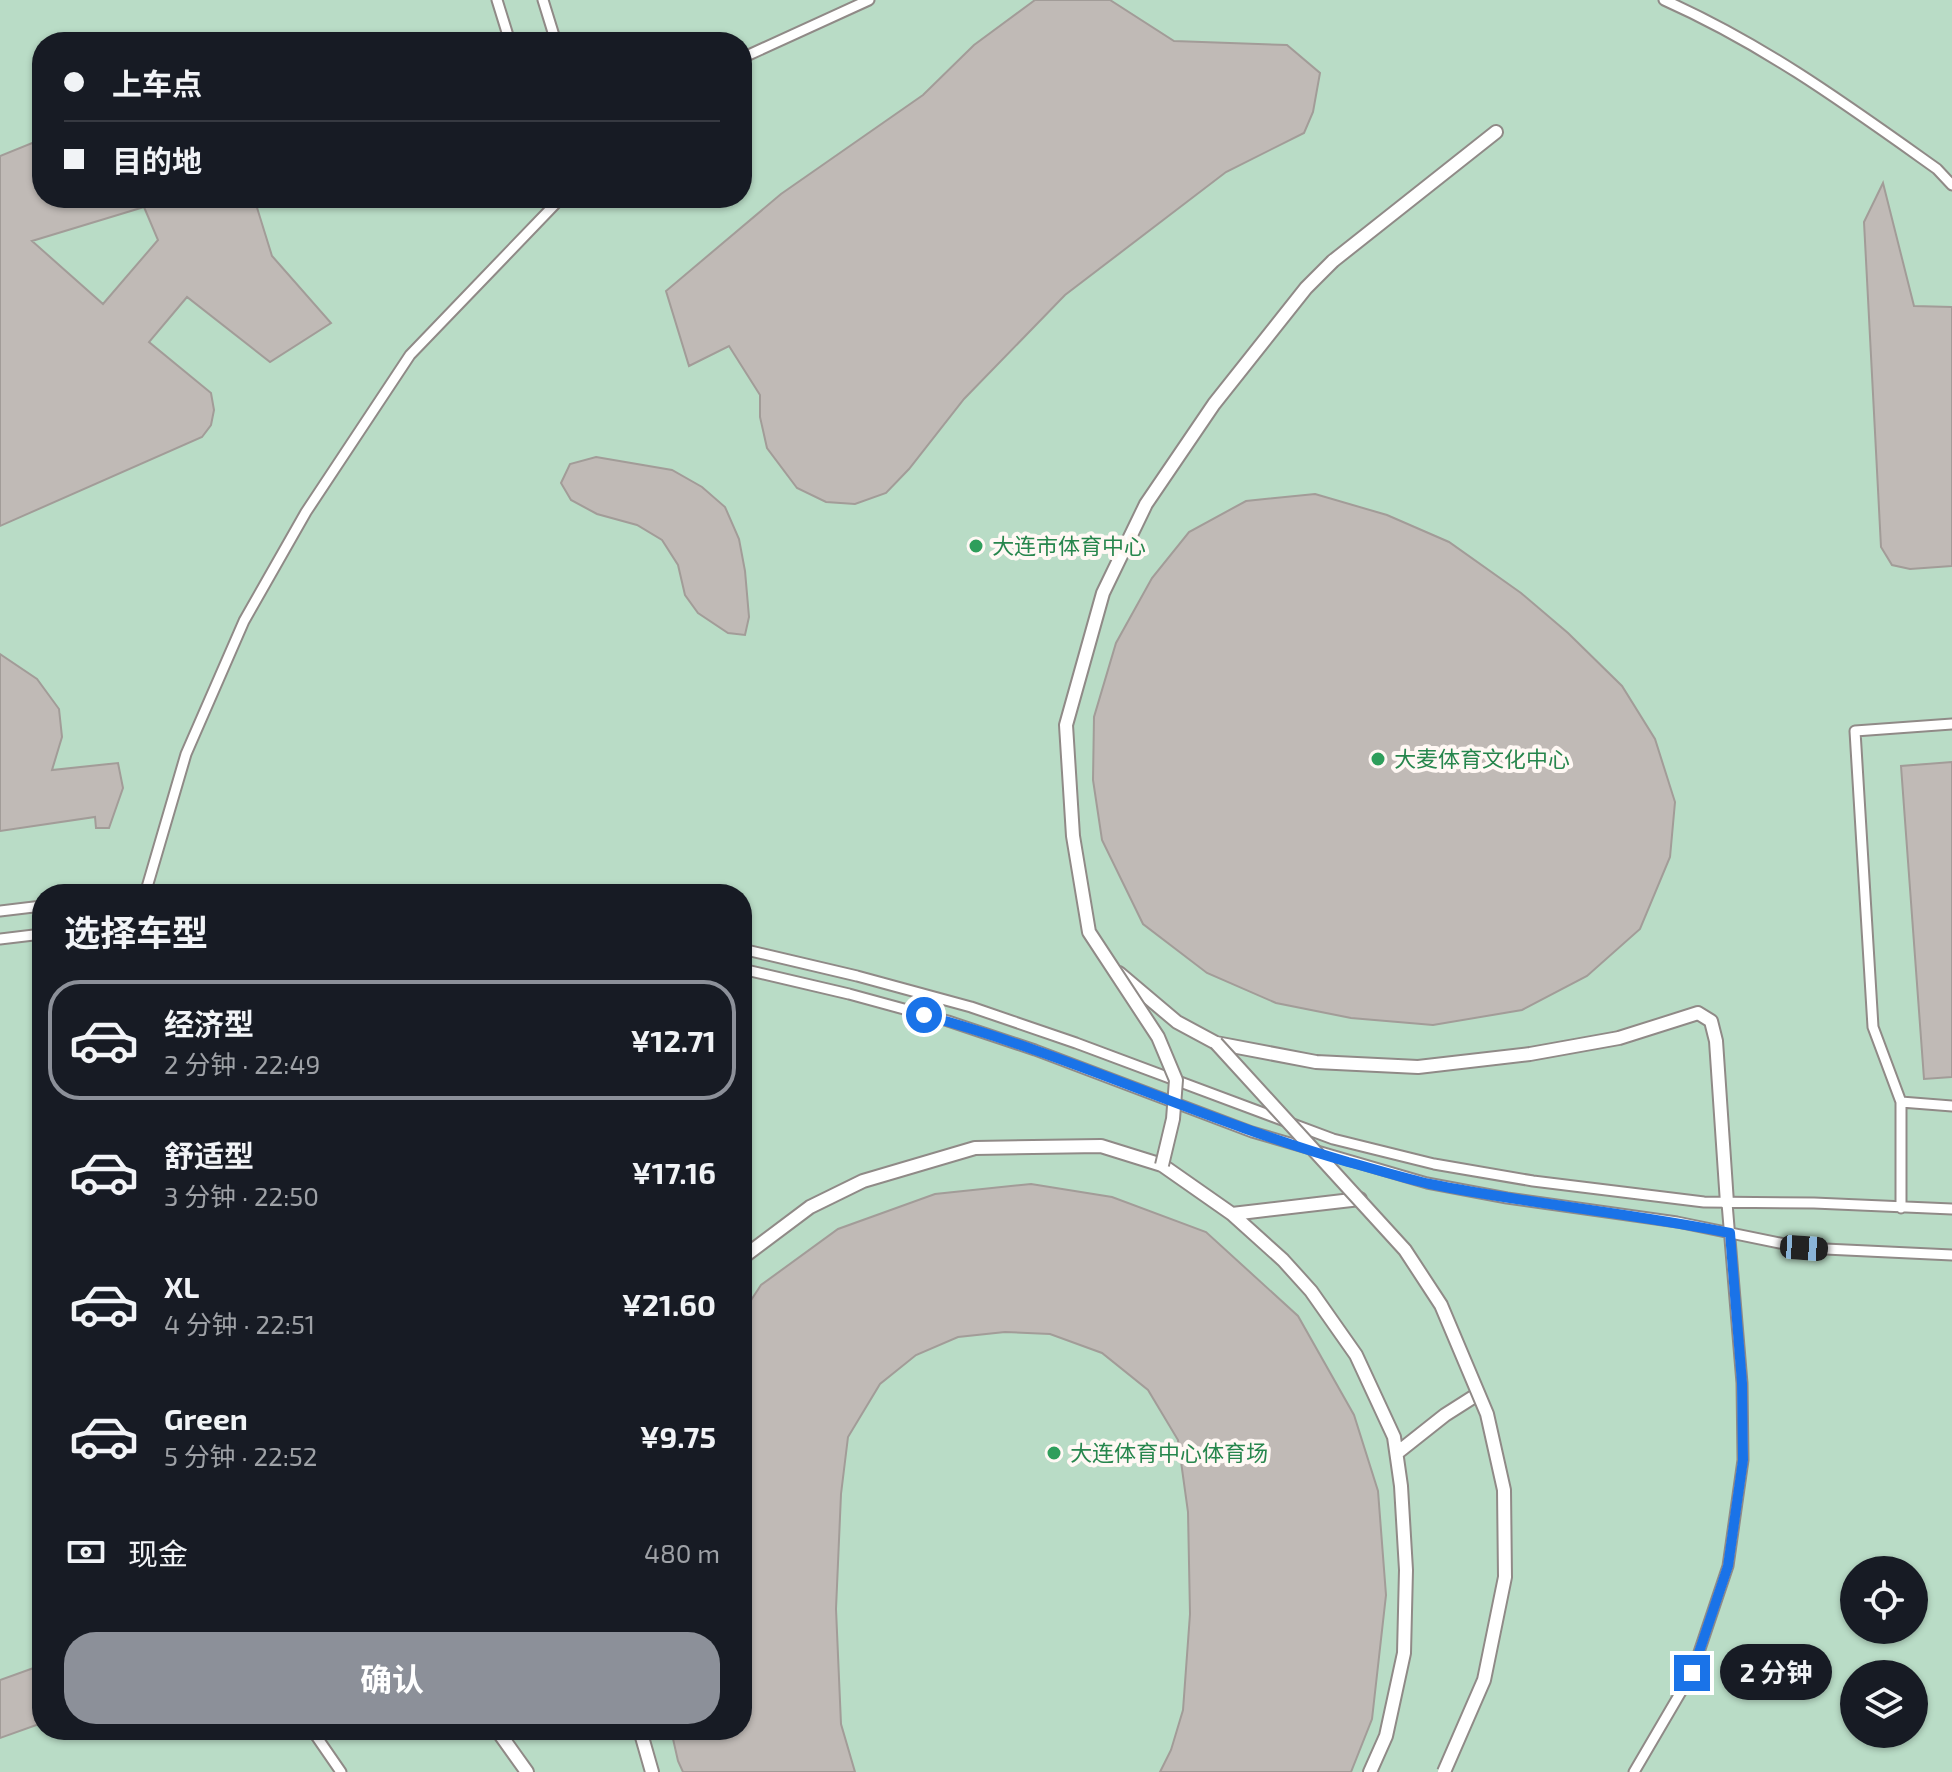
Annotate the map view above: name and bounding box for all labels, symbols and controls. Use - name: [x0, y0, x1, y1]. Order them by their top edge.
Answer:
- text: 上车点: [112, 65, 202, 101]
- text: 目的地: [112, 142, 202, 178]
- place label: 大连市体育中心: [992, 532, 1146, 558]
- marker: 大连市体育中心: [967, 537, 985, 555]
- place label: 大麦体育文化中心: [1394, 745, 1570, 771]
- marker: 大麦体育文化中心: [1369, 750, 1387, 768]
- text: 选择车型: [64, 910, 208, 953]
- route start: [906, 997, 942, 1033]
- icon: car: [68, 1004, 140, 1076]
- text: 经济型: [164, 1005, 254, 1041]
- text: ¥12.71: [631, 1022, 716, 1058]
- text: 2 分钟 · 22:49: [164, 1048, 320, 1079]
- icon: car: [68, 1136, 140, 1208]
- text: 舒适型: [164, 1137, 254, 1173]
- text: ¥17.16: [632, 1154, 716, 1190]
- text: 3 分钟 · 22:50: [164, 1180, 319, 1211]
- car: [1779, 1234, 1829, 1262]
- icon: car: [68, 1268, 140, 1340]
- text: XL: [164, 1268, 199, 1304]
- text: ¥21.60: [622, 1286, 716, 1322]
- text: 4 分钟 · 22:51: [164, 1308, 315, 1339]
- icon: car: [68, 1400, 140, 1472]
- text: Green: [164, 1400, 248, 1436]
- text: ¥9.75: [640, 1418, 716, 1454]
- place label: 大连体育中心体育场: [1070, 1439, 1268, 1465]
- text: 5 分钟 · 22:52: [164, 1440, 317, 1471]
- marker: 大连体育中心体育场: [1045, 1444, 1063, 1462]
- icon: cash: [64, 1530, 108, 1574]
- text: 现金: [128, 1535, 188, 1571]
- text: 480 m: [644, 1537, 720, 1568]
- map controls: [1840, 1556, 1928, 1748]
- button: locate: [1840, 1556, 1928, 1644]
- button: 确认: [64, 1632, 720, 1724]
- callout: 2 分钟: [1720, 1645, 1832, 1701]
- route end: [1674, 1655, 1710, 1691]
- text: 2 分钟: [1740, 1656, 1812, 1687]
- button: layers: [1840, 1660, 1928, 1748]

